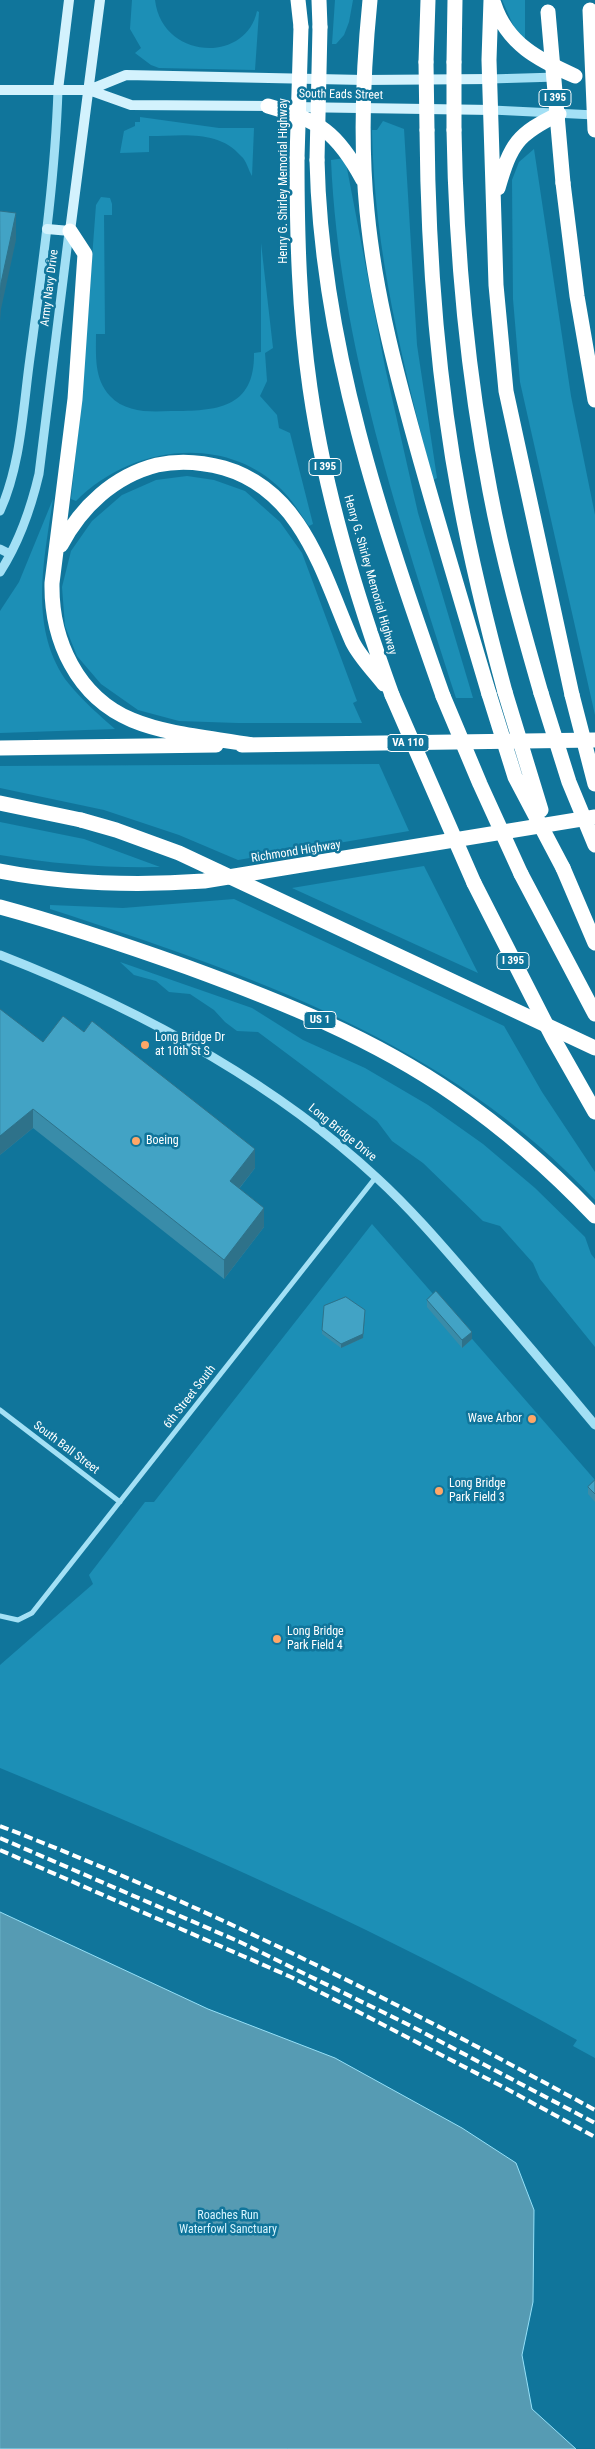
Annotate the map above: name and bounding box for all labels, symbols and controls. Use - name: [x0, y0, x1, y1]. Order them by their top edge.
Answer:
- street label: South Eads Street: [299, 87, 383, 103]
- road number: I 395: [539, 90, 571, 106]
- street label: Henry G. Shirley Memorial Highway: [277, 98, 291, 264]
- street label: Army Navy Drive: [38, 249, 62, 327]
- road number: I 395: [309, 458, 341, 476]
- street label: Henry G. Shirley Memorial Highway: [340, 493, 400, 657]
- road number: VA 110: [387, 734, 429, 751]
- street label: Richmond Highway: [250, 838, 342, 866]
- road number: I 395: [497, 952, 529, 969]
- road number: US 1: [304, 1012, 336, 1028]
- place label: Long Bridge Dr at 10th St S: [155, 1031, 225, 1059]
- marker: Long Bridge Dr at 10th St S: [139, 1039, 151, 1051]
- street label: Long Bridge Drive: [305, 1101, 379, 1165]
- place label: Boeing: [146, 1134, 179, 1148]
- marker: Boeing: [130, 1135, 142, 1147]
- street label: 6th Street South: [161, 1363, 219, 1431]
- place label: Wave Arbor: [468, 1412, 522, 1426]
- marker: Wave Arbor: [526, 1413, 538, 1425]
- street label: South Ball Street: [30, 1419, 102, 1477]
- place label: Long Bridge Park Field 3: [449, 1477, 506, 1505]
- marker: Long Bridge Park Field 3: [433, 1485, 445, 1497]
- place label: Long Bridge Park Field 4: [287, 1625, 344, 1653]
- marker: Long Bridge Park Field 4: [271, 1633, 283, 1645]
- park label: Roaches Run Waterfowl Sanctuary: [179, 2209, 277, 2237]

